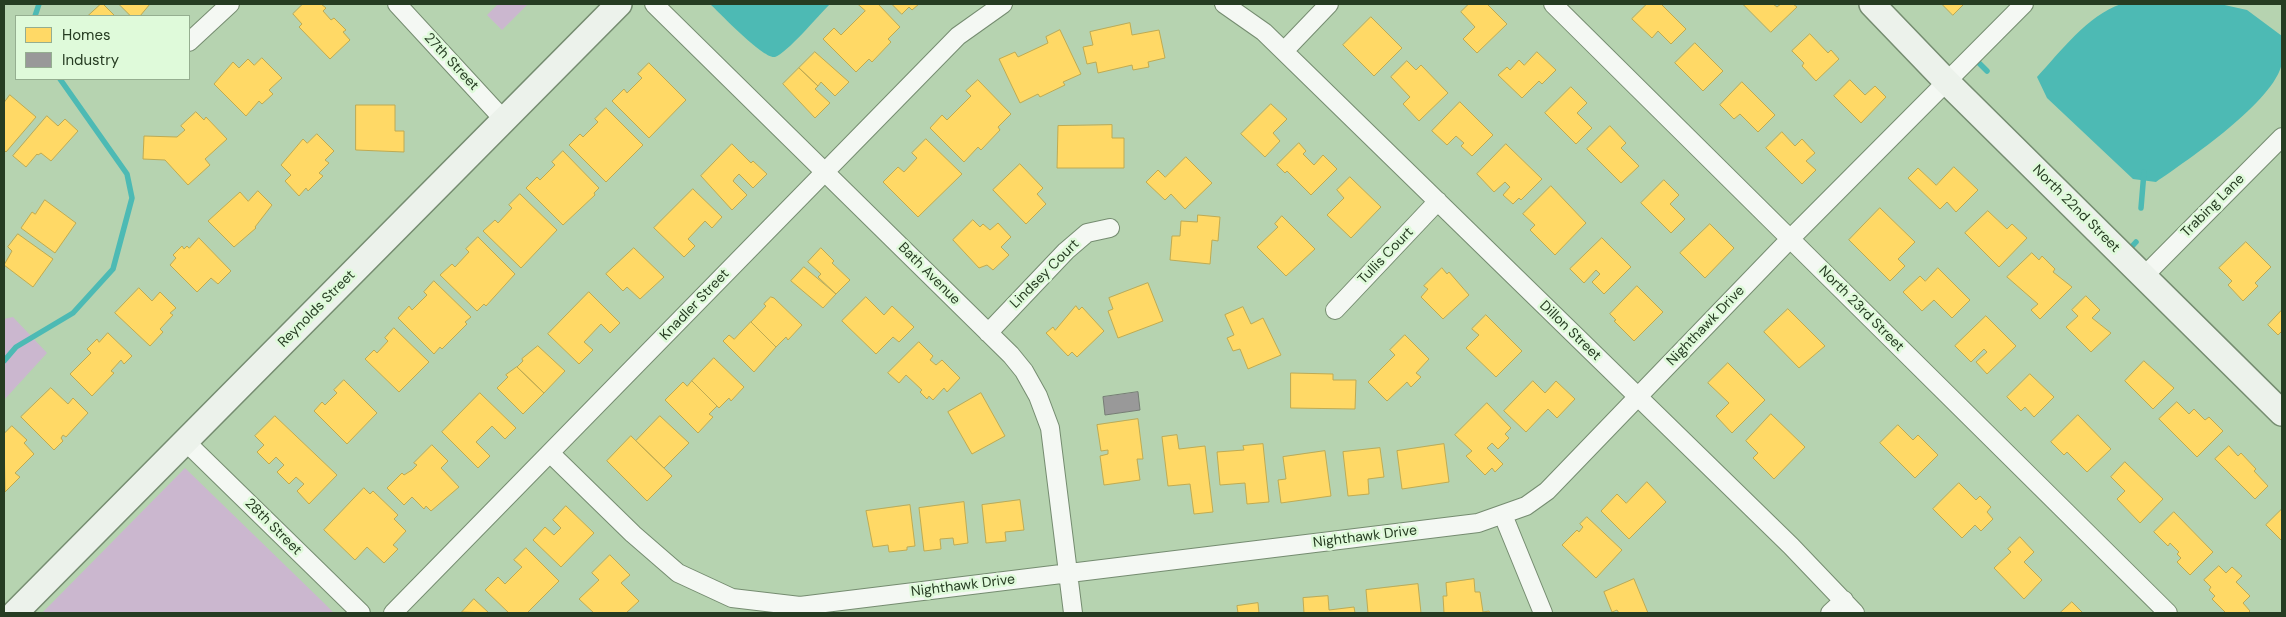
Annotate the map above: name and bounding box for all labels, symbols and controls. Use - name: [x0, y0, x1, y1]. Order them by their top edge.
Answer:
- legend: [15, 15, 190, 80]
- text: Homes: [62, 25, 111, 45]
- street label: 27th Street: [420, 30, 482, 94]
- text: Industry: [62, 50, 119, 70]
- street label: North 22nd Street: [2029, 162, 2123, 256]
- street label: Trabing Lane: [2178, 171, 2248, 241]
- street label: Tullis Court: [1355, 224, 1417, 288]
- street label: Lindsey Court: [1007, 236, 1083, 312]
- street label: Bath Avenue: [895, 240, 963, 308]
- street label: North 23rd Street: [1815, 263, 1907, 355]
- street label: Knadler Street: [657, 266, 733, 344]
- street label: Reynolds Street: [275, 267, 359, 351]
- street label: Nighthawk Drive: [1664, 283, 1748, 369]
- street label: Dillon Street: [1536, 298, 1604, 364]
- street label: 28th Street: [241, 495, 305, 559]
- street label: Nighthawk Drive: [1312, 522, 1418, 552]
- street label: Nighthawk Drive: [910, 571, 1016, 601]

